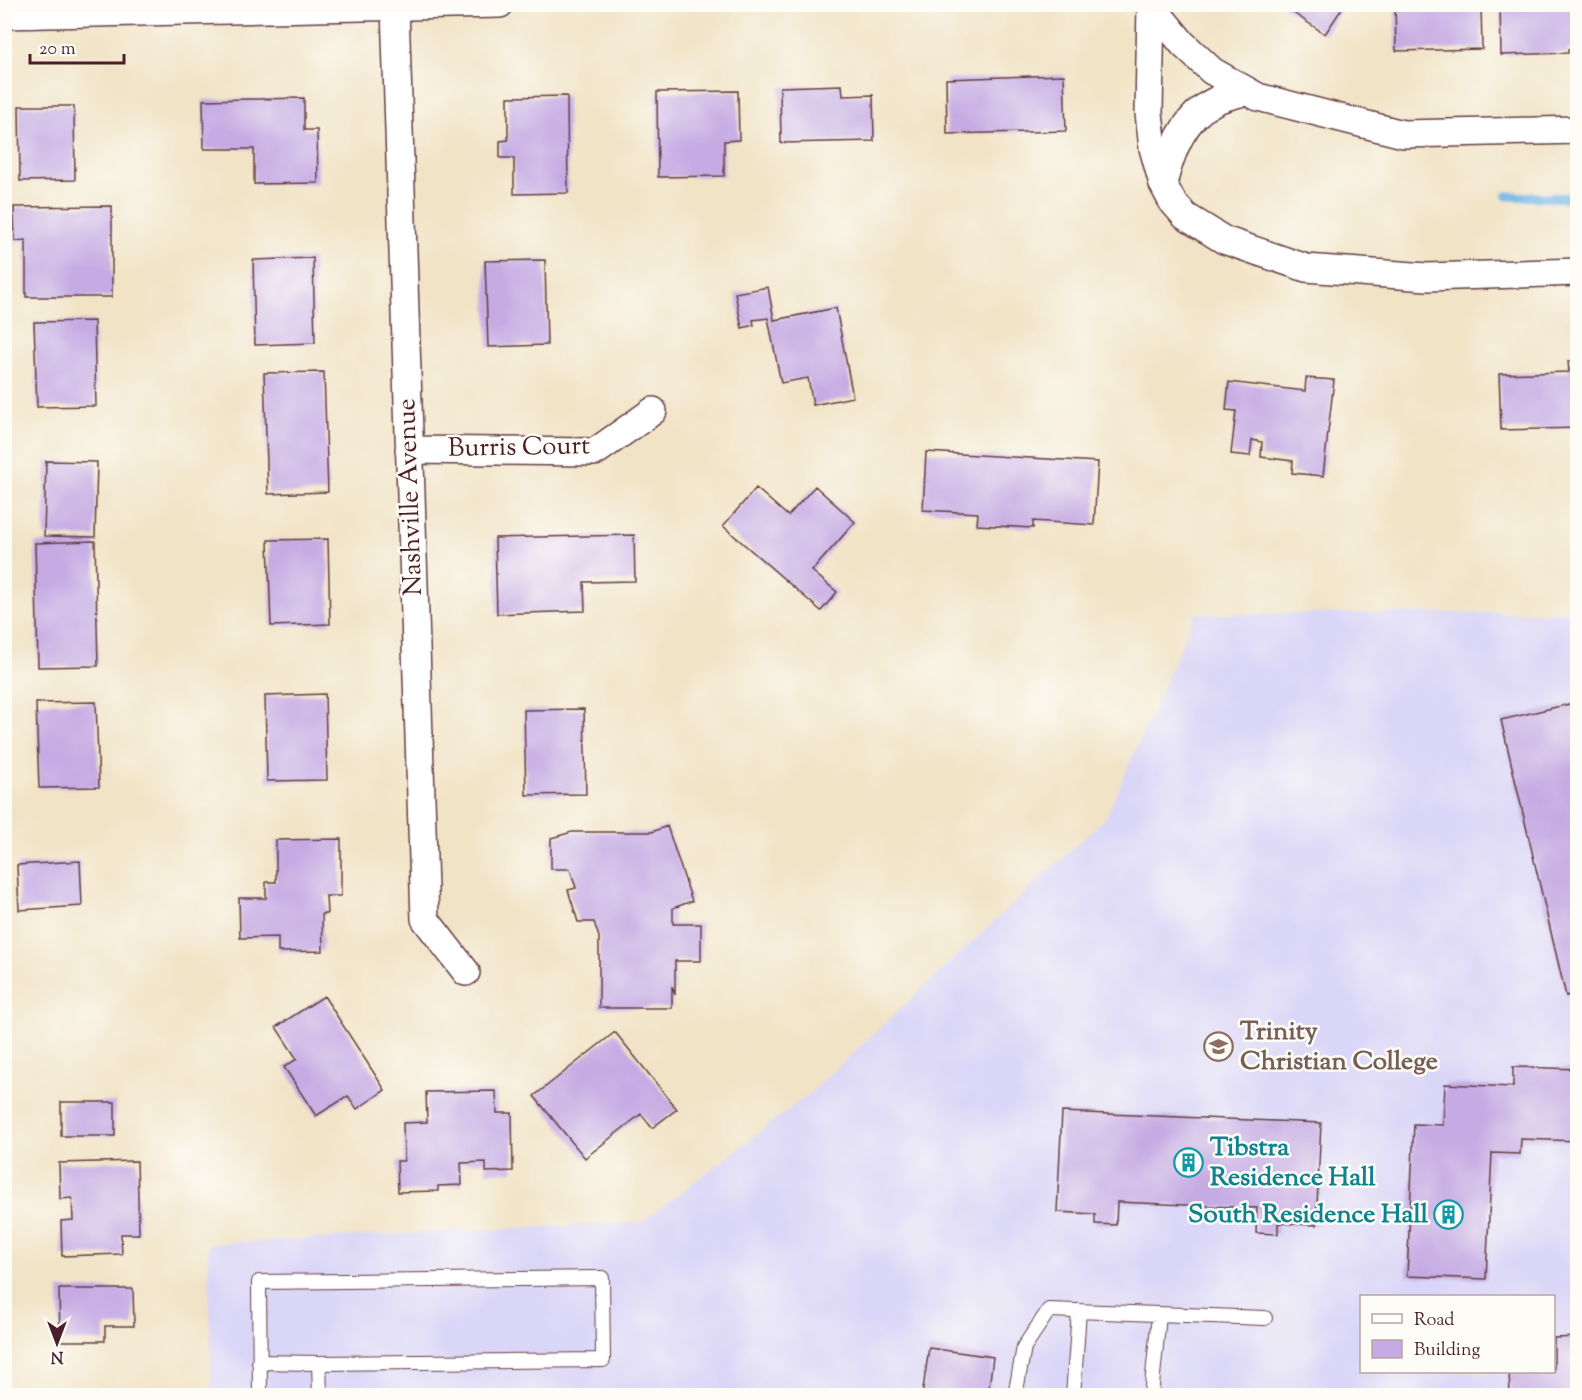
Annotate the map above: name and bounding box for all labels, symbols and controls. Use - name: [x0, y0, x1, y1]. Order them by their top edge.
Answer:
- scale bar: [30, 27, 124, 65]
- text: 20 m: [39, 37, 76, 63]
- street label: Nashville Avenue: [389, 398, 433, 596]
- street label: Burris Court: [448, 428, 590, 468]
- place label: Trinity Christian College: [1240, 1014, 1438, 1081]
- school or university icon: Trinity Christian College: [1203, 1031, 1235, 1063]
- place label: Tibstra Residence Hall: [1210, 1130, 1376, 1197]
- building icon: Tibstra Residence Hall: [1173, 1147, 1205, 1179]
- place label: South Residence Hall: [1188, 1197, 1429, 1234]
- building icon: South Residence Hall: [1433, 1199, 1465, 1231]
- legend: [1360, 1295, 1555, 1373]
- text: Road: [1414, 1308, 1454, 1334]
- north arrow: [27, 1313, 87, 1373]
- text: Building: [1414, 1338, 1480, 1364]
- text: N: [50, 1344, 63, 1367]

